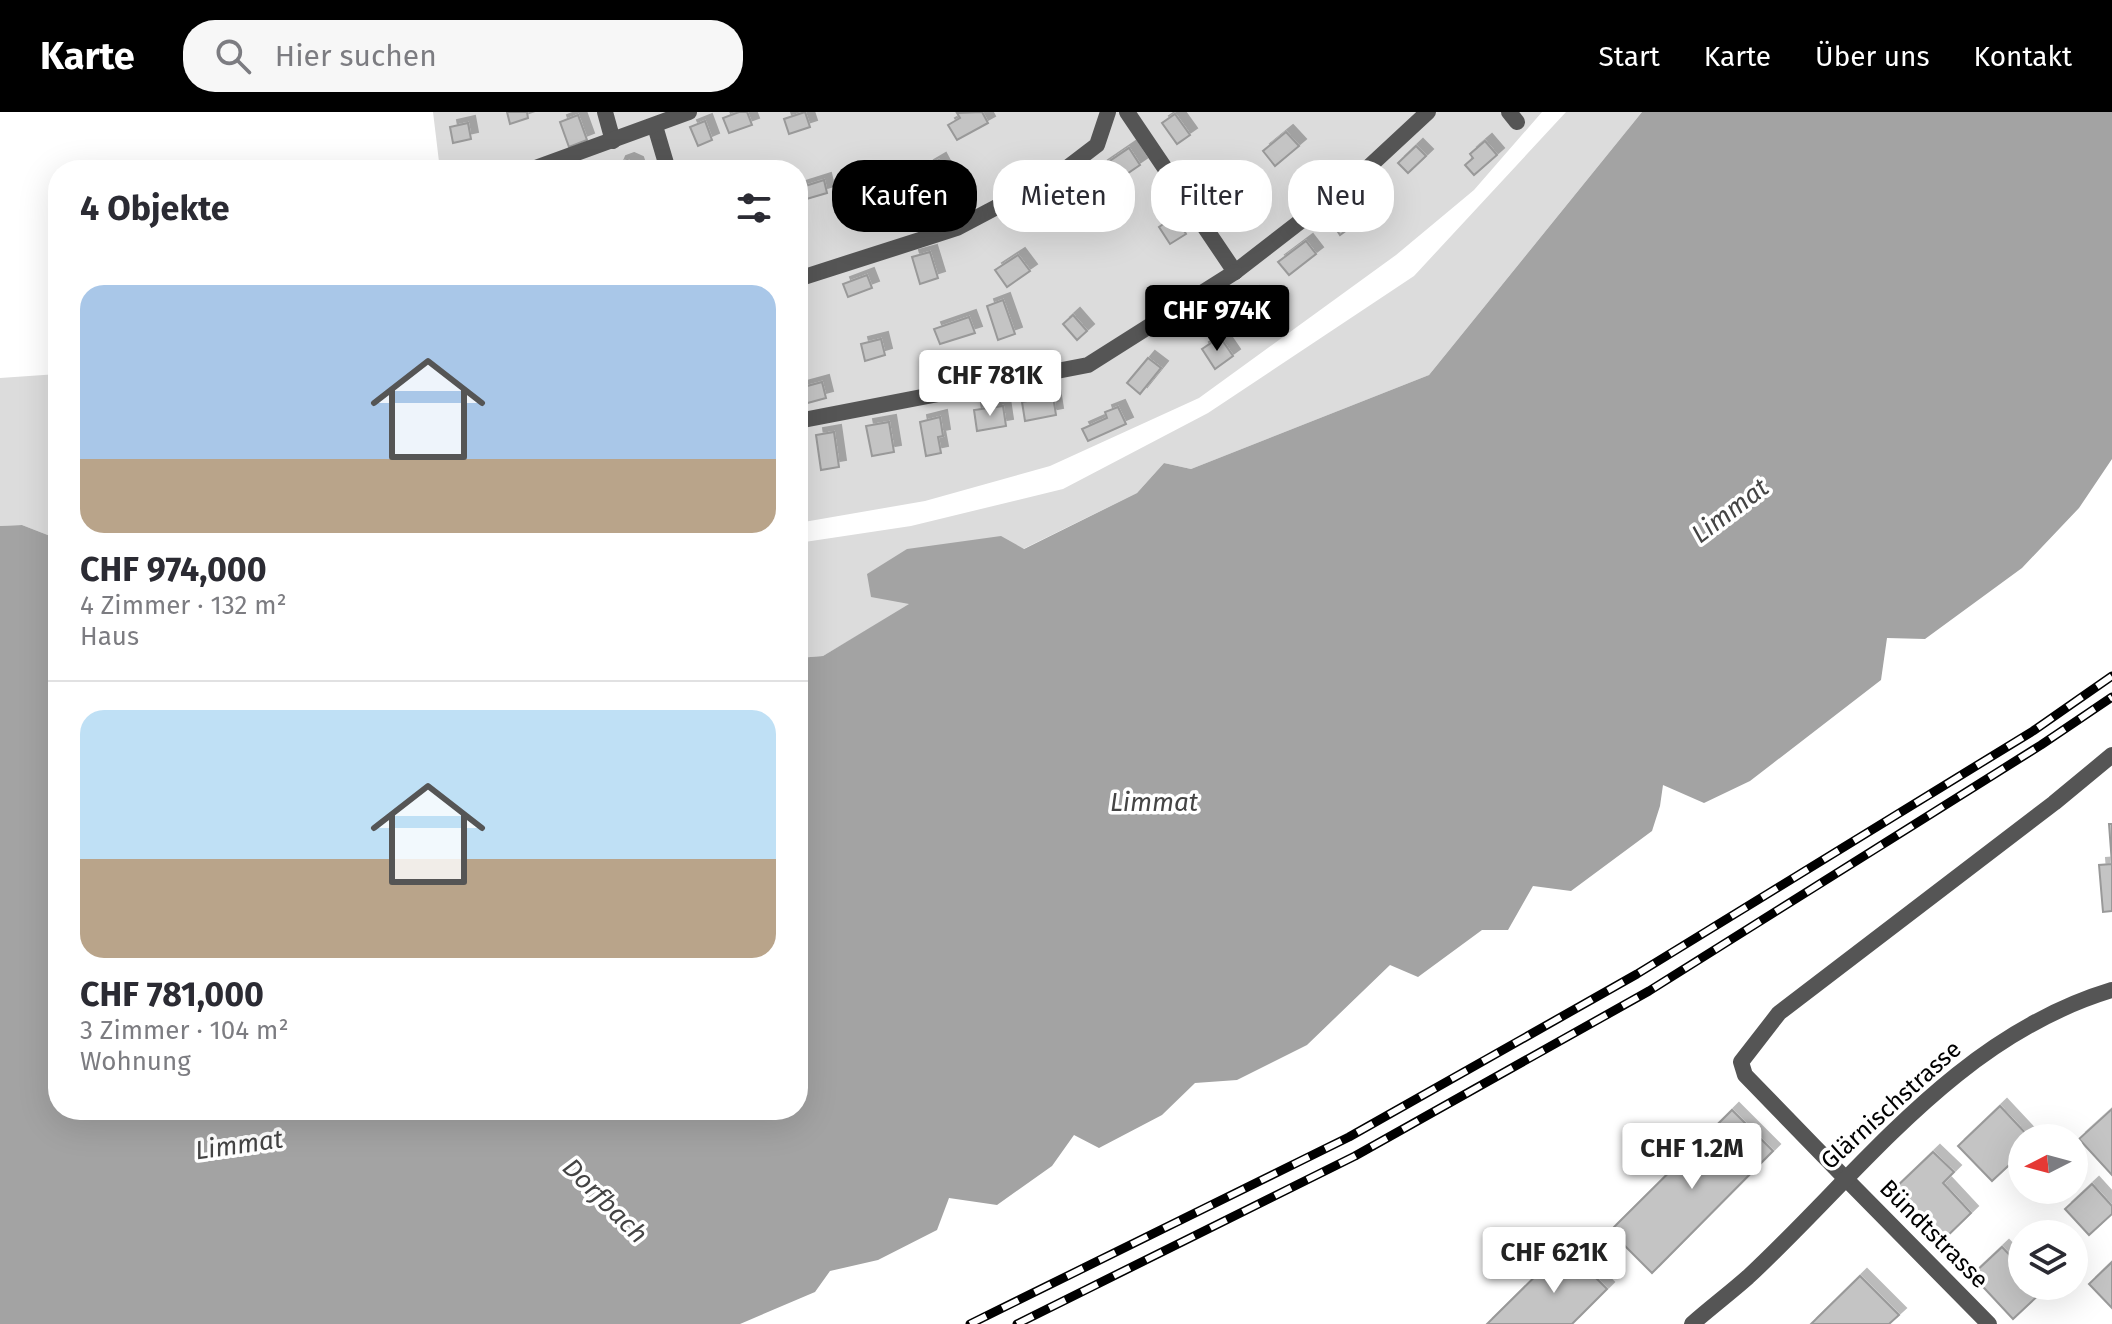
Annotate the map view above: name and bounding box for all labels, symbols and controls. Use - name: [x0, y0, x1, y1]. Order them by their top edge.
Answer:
- search box: [183, 20, 743, 92]
- text: Karte: [40, 33, 135, 79]
- icon: search: [211, 34, 255, 78]
- text: Hier suchen: [275, 38, 437, 74]
- text: Start: [1598, 40, 1660, 73]
- text: Karte: [1704, 40, 1771, 73]
- text: Über uns: [1815, 40, 1930, 73]
- text: Kontakt: [1974, 40, 2072, 73]
- chip: Kaufen: [832, 160, 977, 232]
- chip: Mieten: [993, 160, 1135, 232]
- chip: Filter: [1151, 160, 1272, 232]
- chip: Neu: [1288, 160, 1394, 232]
- icon: filters: [732, 186, 776, 230]
- text: 4 Objekte: [80, 188, 229, 229]
- pin: CHF 974K: [1134, 285, 1300, 353]
- text: CHF 974K: [1163, 295, 1271, 326]
- icon: home: [356, 337, 500, 481]
- pin: CHF 781K: [907, 350, 1073, 418]
- text: CHF 781K: [937, 360, 1043, 391]
- water label: Limmat: [1685, 472, 1775, 550]
- text: CHF 974,000: [80, 549, 267, 590]
- text: 4 Zimmer · 132 m²: [80, 590, 287, 621]
- text: Haus: [80, 621, 139, 652]
- icon: home: [356, 762, 500, 906]
- water label: Limmat: [1110, 787, 1199, 818]
- text: CHF 781,000: [80, 974, 264, 1015]
- text: 3 Zimmer · 104 m²: [80, 1015, 289, 1046]
- street label: Glärnischstrasse: [1815, 1035, 1967, 1175]
- text: Wohnung: [80, 1046, 191, 1077]
- water label: Limmat: [193, 1123, 286, 1166]
- pin: CHF 1.2M: [1609, 1123, 1775, 1191]
- north arrow: [2008, 1124, 2088, 1204]
- map controls: [2008, 1124, 2088, 1300]
- text: CHF 1.2M: [1640, 1133, 1744, 1164]
- water label: Dorfbach: [556, 1152, 654, 1250]
- street label: Bündtstrasse: [1874, 1174, 1994, 1294]
- button: layers: [2008, 1220, 2088, 1300]
- pin: CHF 621K: [1471, 1227, 1637, 1295]
- text: CHF 621K: [1501, 1237, 1607, 1268]

